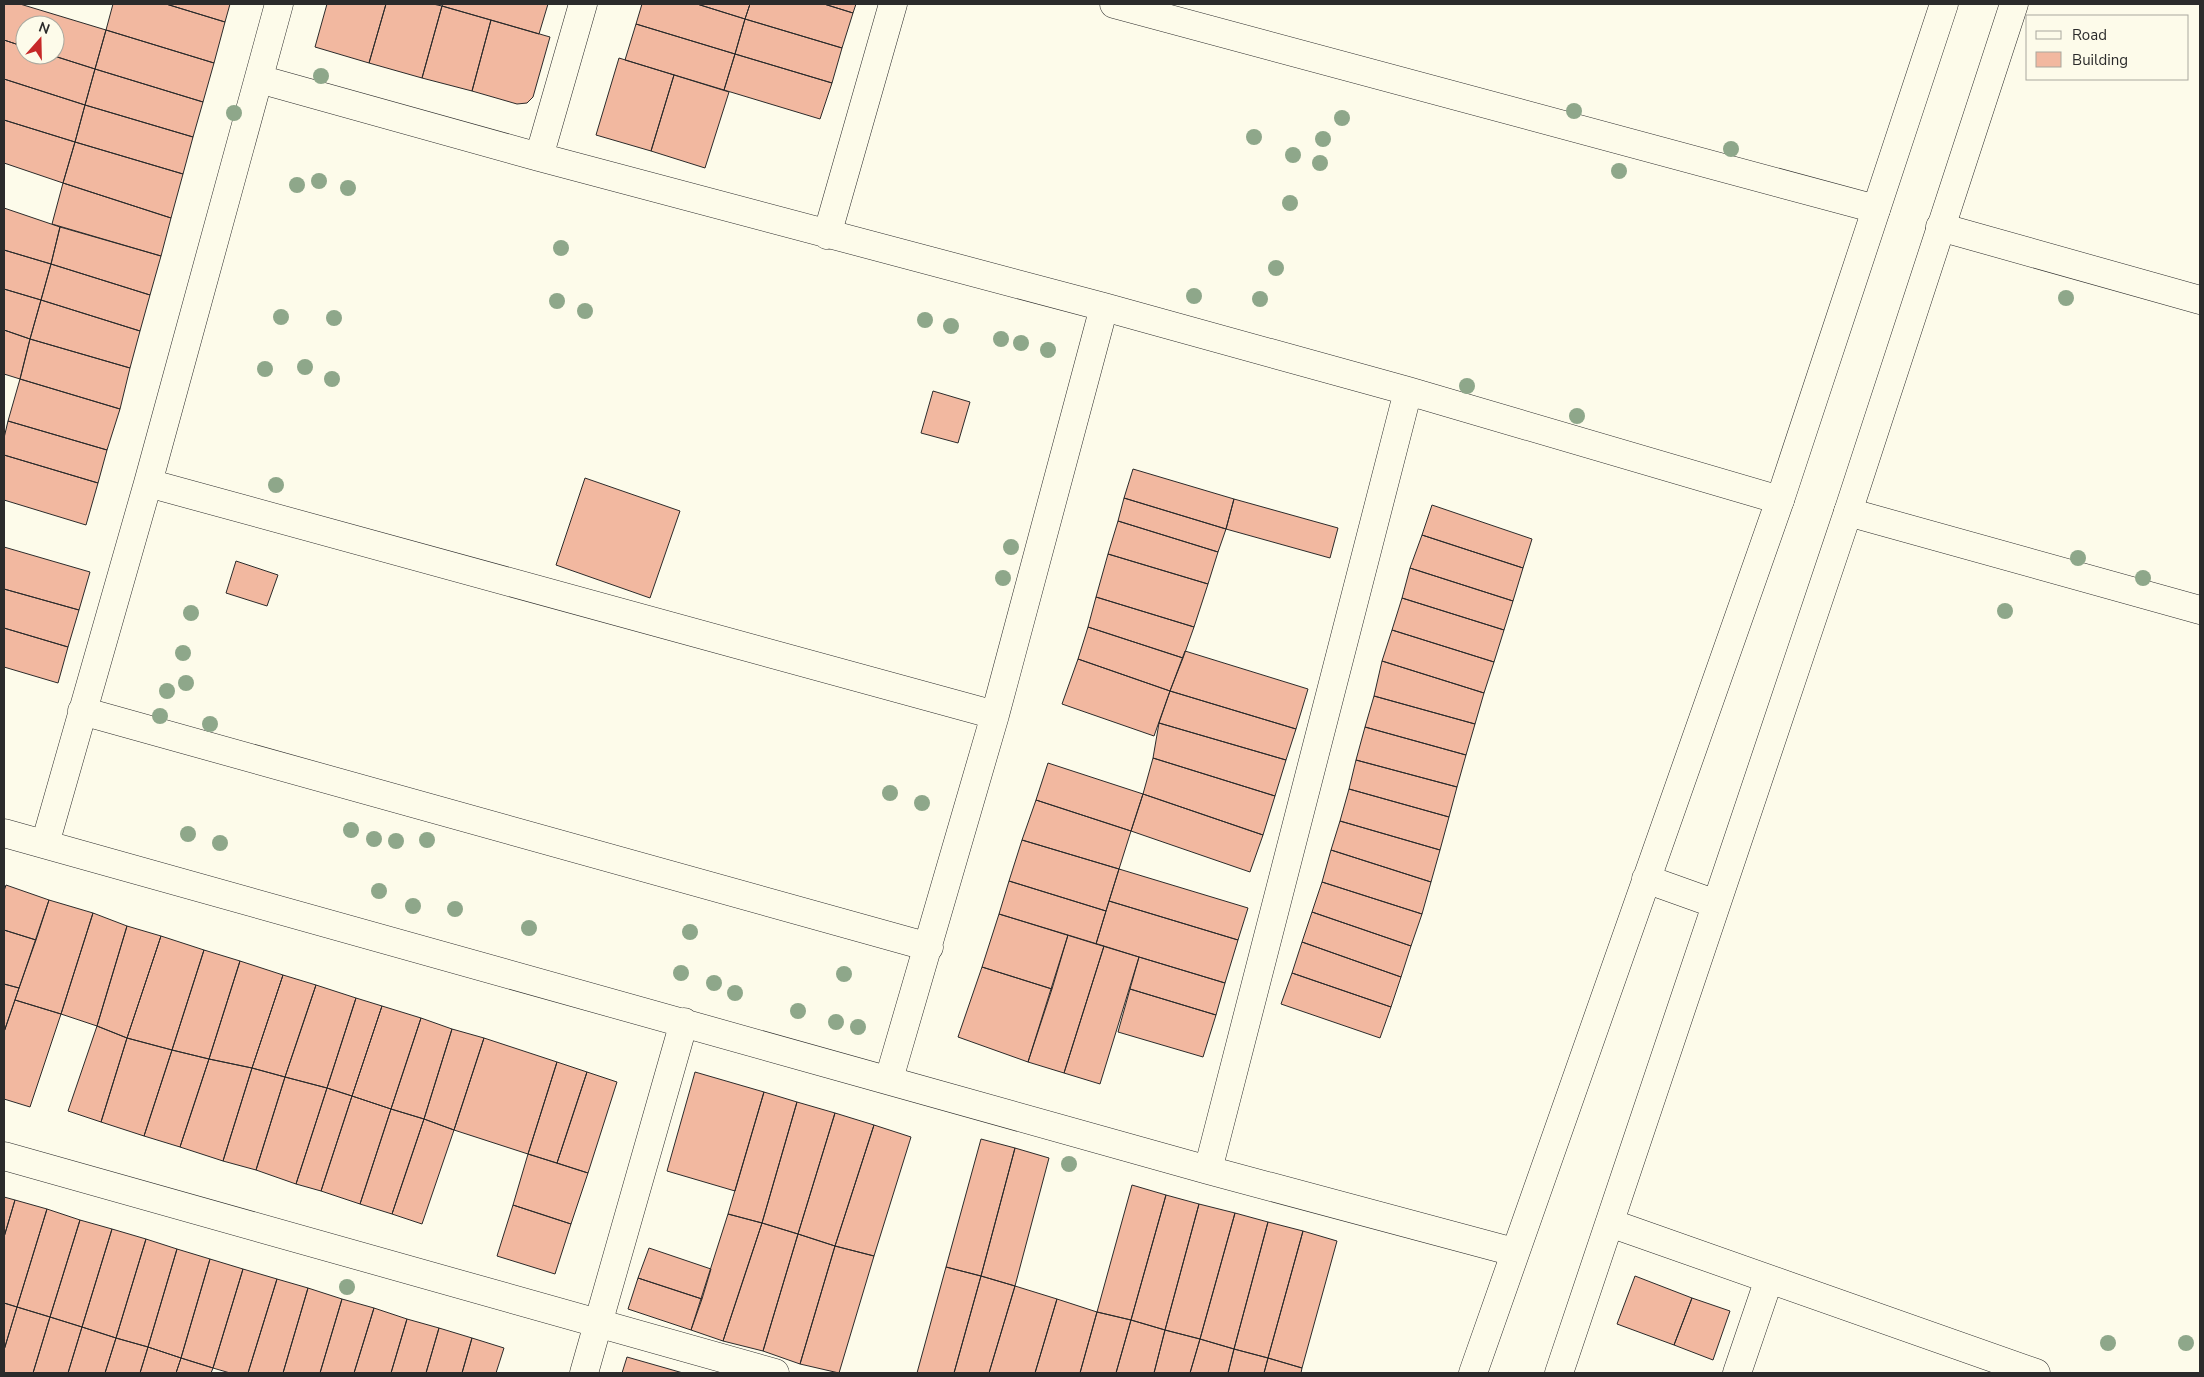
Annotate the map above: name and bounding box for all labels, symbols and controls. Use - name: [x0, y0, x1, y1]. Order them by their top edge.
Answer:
- north arrow: [15, 15, 65, 65]
- legend: [2026, 15, 2189, 80]
- text: N: [36, 18, 52, 39]
- text: Road: [2072, 25, 2107, 45]
- text: Building: [2072, 50, 2128, 70]

